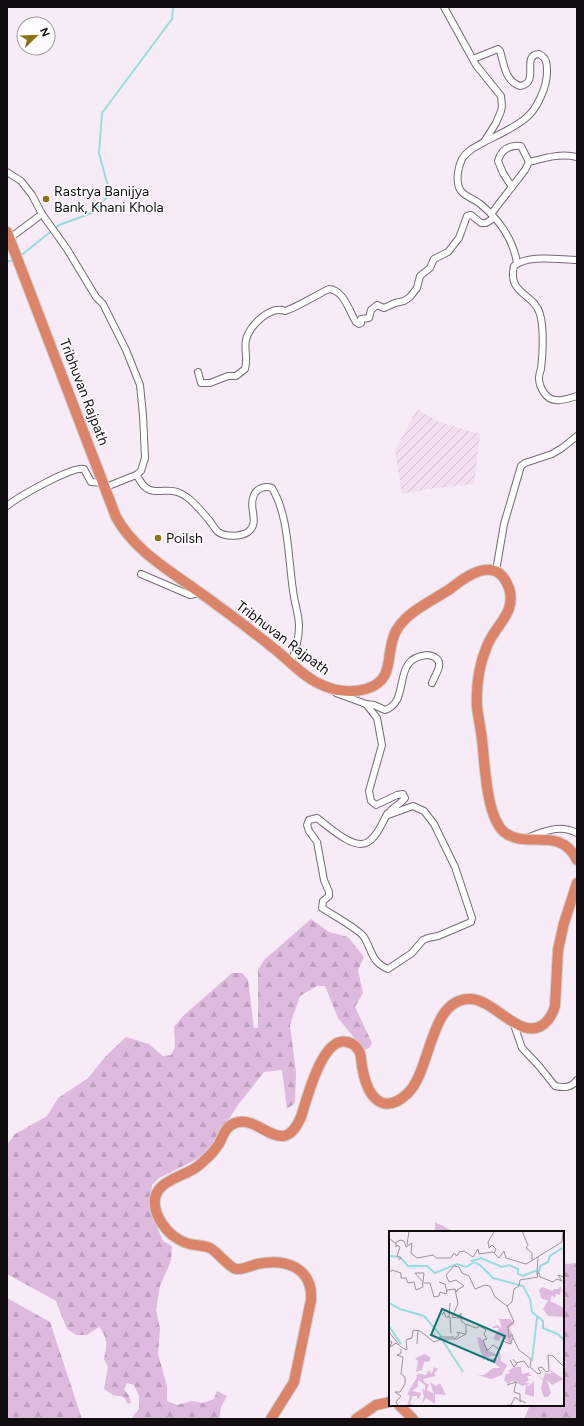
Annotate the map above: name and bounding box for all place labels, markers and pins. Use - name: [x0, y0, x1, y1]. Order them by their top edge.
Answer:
- place label: Rastrya Banijya Bank, Khani Khola: [54, 183, 164, 216]
- marker: Rastrya Banijya Bank, Khani Khola: [41, 194, 51, 204]
- place label: Poilsh: [166, 530, 203, 547]
- marker: Poilsh: [153, 533, 163, 543]

